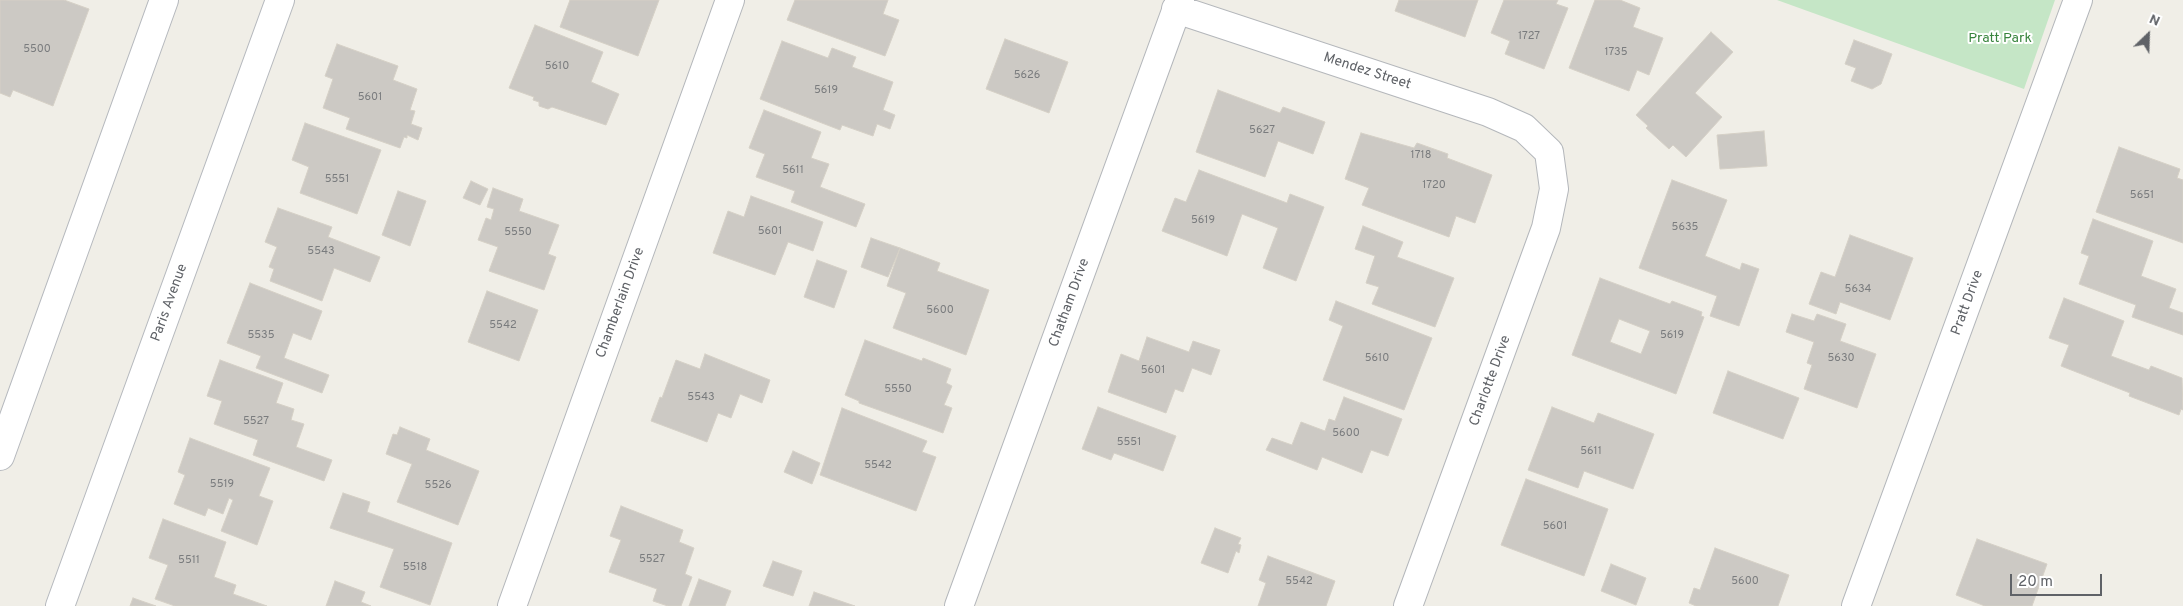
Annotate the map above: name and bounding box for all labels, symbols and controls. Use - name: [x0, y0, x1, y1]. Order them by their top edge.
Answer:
- north arrow: [2123, 10, 2173, 60]
- text: N: [2146, 11, 2162, 31]
- house number: 1727: [1518, 30, 1540, 44]
- park label: Pratt Park: [1968, 31, 2032, 47]
- house number: 5500: [23, 43, 51, 57]
- house number: 1735: [1604, 46, 1628, 60]
- street label: Mendez Street: [1321, 50, 1413, 94]
- house number: 5610: [545, 60, 569, 74]
- house number: 5626: [1014, 69, 1040, 83]
- house number: 5619: [814, 84, 838, 98]
- house number: 5601: [358, 91, 382, 105]
- house number: 5627: [1249, 124, 1275, 138]
- house number: 1718: [1411, 149, 1431, 163]
- house number: 5611: [782, 164, 804, 178]
- house number: 5551: [325, 173, 349, 187]
- house number: 1720: [1422, 179, 1446, 193]
- house number: 5651: [2130, 189, 2154, 203]
- house number: 5619: [1191, 214, 1215, 228]
- house number: 5635: [1672, 221, 1698, 235]
- house number: 5601: [758, 225, 782, 239]
- house number: 5550: [504, 226, 532, 240]
- house number: 5543: [307, 245, 335, 259]
- street label: Chamberlain Drive: [593, 245, 649, 361]
- street label: Chatham Drive: [1046, 256, 1094, 350]
- street label: Paris Avenue: [148, 262, 192, 344]
- street label: Pratt Drive: [1948, 268, 1988, 338]
- house number: 5634: [1845, 283, 1871, 297]
- house number: 5600: [926, 304, 954, 318]
- house number: 5542: [489, 319, 517, 333]
- house number: 5535: [247, 329, 275, 343]
- house number: 5619: [1660, 329, 1684, 343]
- street label: Charlotte Drive: [1467, 333, 1515, 429]
- house number: 5610: [1365, 352, 1389, 366]
- house number: 5630: [1828, 352, 1854, 366]
- house number: 5601: [1141, 364, 1165, 378]
- house number: 5550: [884, 383, 912, 397]
- house number: 5543: [687, 391, 715, 405]
- house number: 5527: [243, 415, 269, 429]
- house number: 5600: [1332, 427, 1360, 441]
- house number: 5551: [1117, 436, 1141, 450]
- house number: 5611: [1580, 445, 1602, 459]
- house number: 5542: [864, 459, 892, 473]
- house number: 5519: [210, 478, 234, 492]
- house number: 5526: [425, 479, 451, 493]
- house number: 5601: [1543, 520, 1567, 534]
- house number: 5527: [639, 553, 665, 567]
- house number: 5511: [178, 554, 200, 568]
- house number: 5518: [403, 561, 427, 575]
- scale bar: [2013, 564, 2106, 596]
- text: 20 m: [2018, 573, 2053, 592]
- house number: 5542: [1285, 575, 1313, 589]
- house number: 5600: [1731, 575, 1759, 589]

